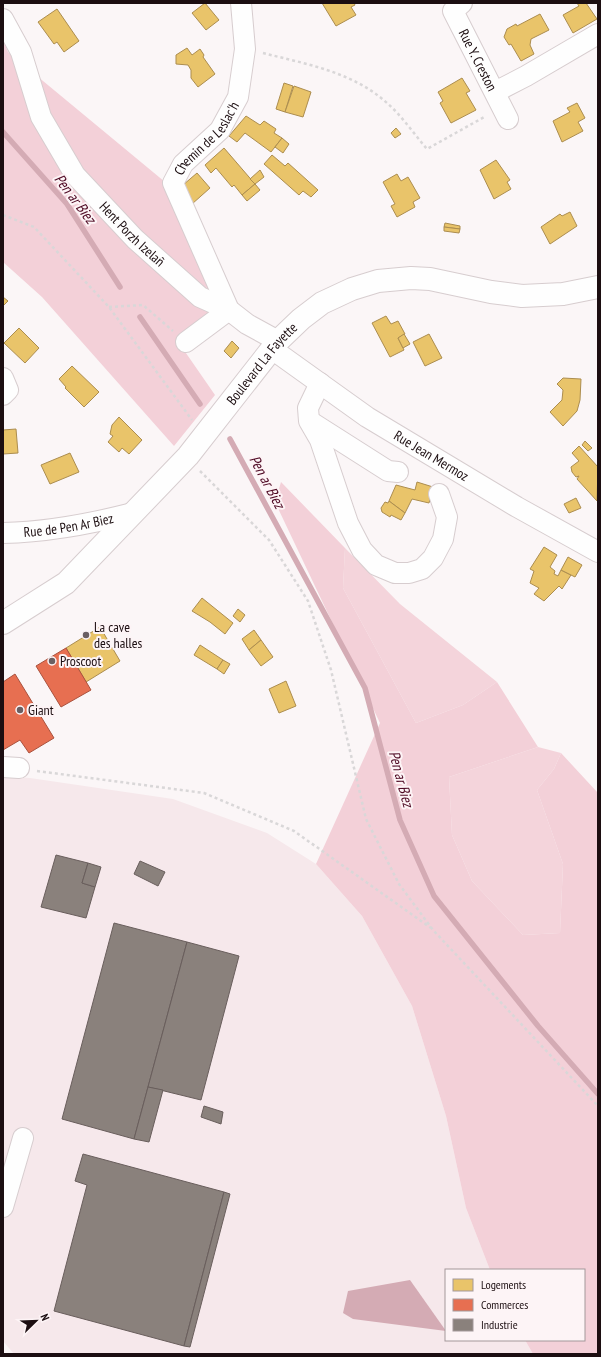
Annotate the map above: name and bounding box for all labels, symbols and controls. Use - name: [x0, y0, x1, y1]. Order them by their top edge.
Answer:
- street label: Rue Y. Creston: [455, 26, 501, 94]
- street label: Chemin de Leslac'h: [170, 98, 243, 178]
- water label: Pen ar Biez: [51, 170, 101, 229]
- street label: Hent Porzh Izelañ: [95, 198, 169, 270]
- street label: Boulevard La Fayette: [223, 318, 301, 408]
- street label: Rue Jean Mermoz: [391, 426, 472, 485]
- water label: Pen ar Biez: [246, 452, 290, 513]
- street label: Rue de Pen Ar Biez: [23, 509, 115, 541]
- place label: La cave des halles: [94, 618, 143, 652]
- marker: La cave des halles: [81, 630, 91, 640]
- place label: Proscoot: [60, 652, 101, 670]
- marker: Proscoot: [47, 656, 57, 666]
- place label: Giant: [28, 701, 54, 719]
- marker: Giant: [15, 705, 25, 715]
- water label: Pen ar Biez: [385, 749, 418, 811]
- legend: [445, 1269, 585, 1341]
- text: Logements: [481, 1277, 526, 1292]
- text: Commerces: [481, 1297, 528, 1312]
- north arrow: [16, 1301, 56, 1341]
- text: N: [38, 1312, 53, 1323]
- text: Industrie: [481, 1317, 518, 1332]

